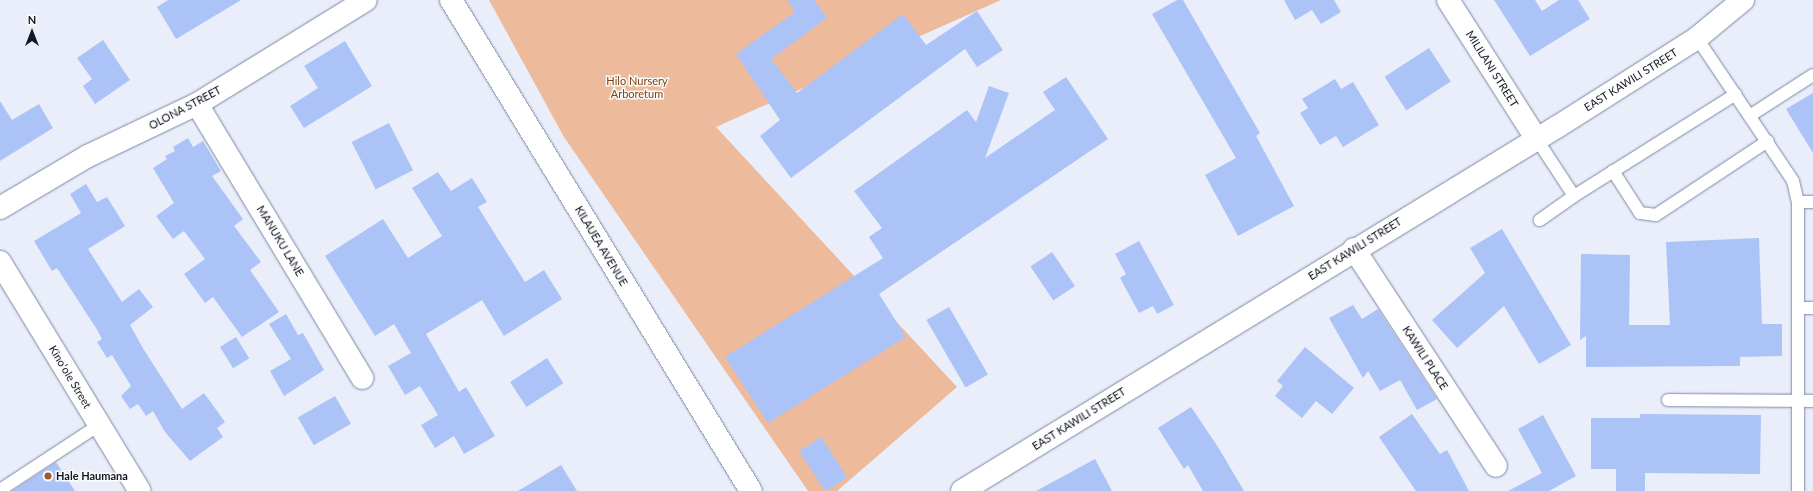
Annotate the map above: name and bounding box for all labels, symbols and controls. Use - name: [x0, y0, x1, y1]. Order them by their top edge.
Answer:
- north arrow: [12, 12, 52, 52]
- text: N: [28, 13, 36, 26]
- street label: MILILANI STREET: [1463, 28, 1521, 110]
- street label: EAST KAWILI STREET: [1582, 46, 1680, 114]
- park label: Hilo Nursery Arboretum: [606, 75, 668, 101]
- street label: OLONA STREET: [147, 83, 223, 133]
- street label: MANUKU LANE: [254, 203, 306, 279]
- street label: KILAUEA AVENUE: [572, 203, 630, 289]
- street label: EAST KAWILI STREET: [1306, 215, 1404, 283]
- street label: KAWILI PLACE: [1399, 324, 1451, 392]
- street label: Kinoʻole Street: [46, 343, 94, 411]
- street label: EAST KAWILI STREET: [1030, 385, 1128, 453]
- place label: Hale Haumana: [56, 469, 128, 483]
- marker: Hale Haumana: [43, 471, 53, 481]

